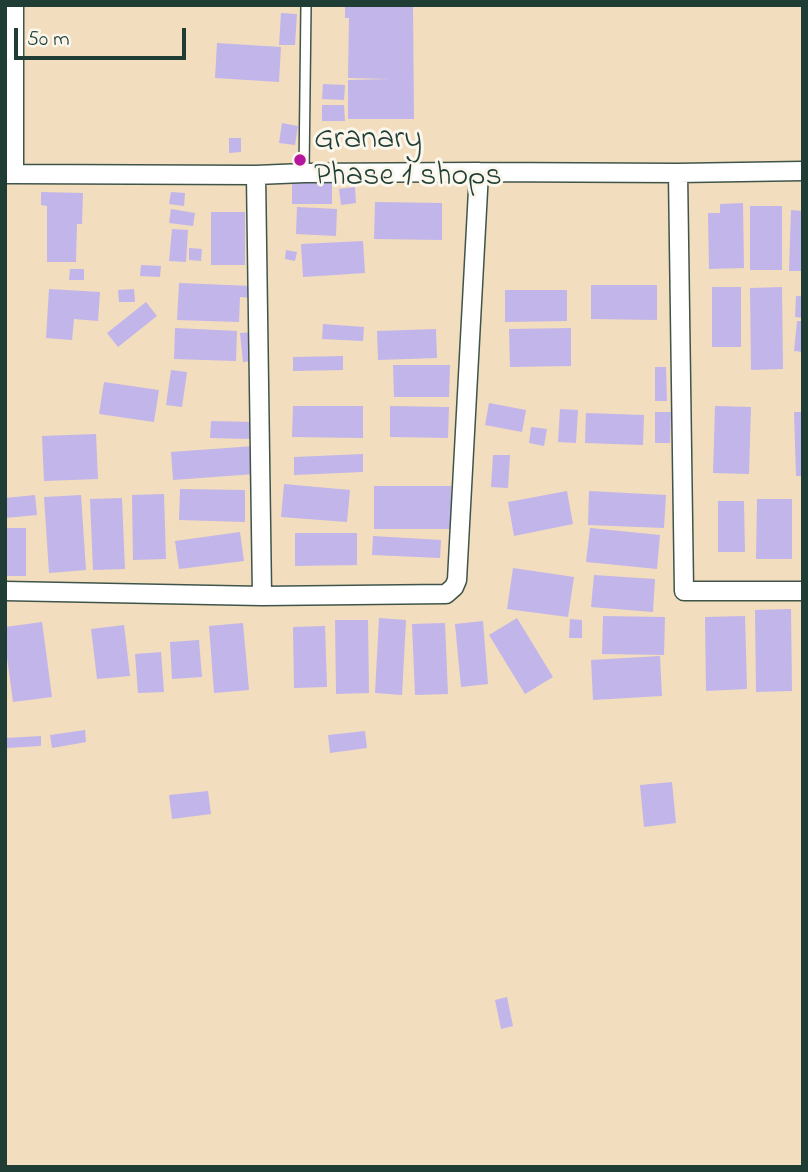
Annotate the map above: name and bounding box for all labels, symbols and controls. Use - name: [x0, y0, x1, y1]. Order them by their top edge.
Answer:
- scale bar: [18, 14, 189, 58]
- text: 50 m: [27, 25, 70, 55]
- place label: Granary Phase 1 shops: [314, 123, 502, 198]
- marker: Granary Phase 1 shops: [292, 152, 308, 168]

